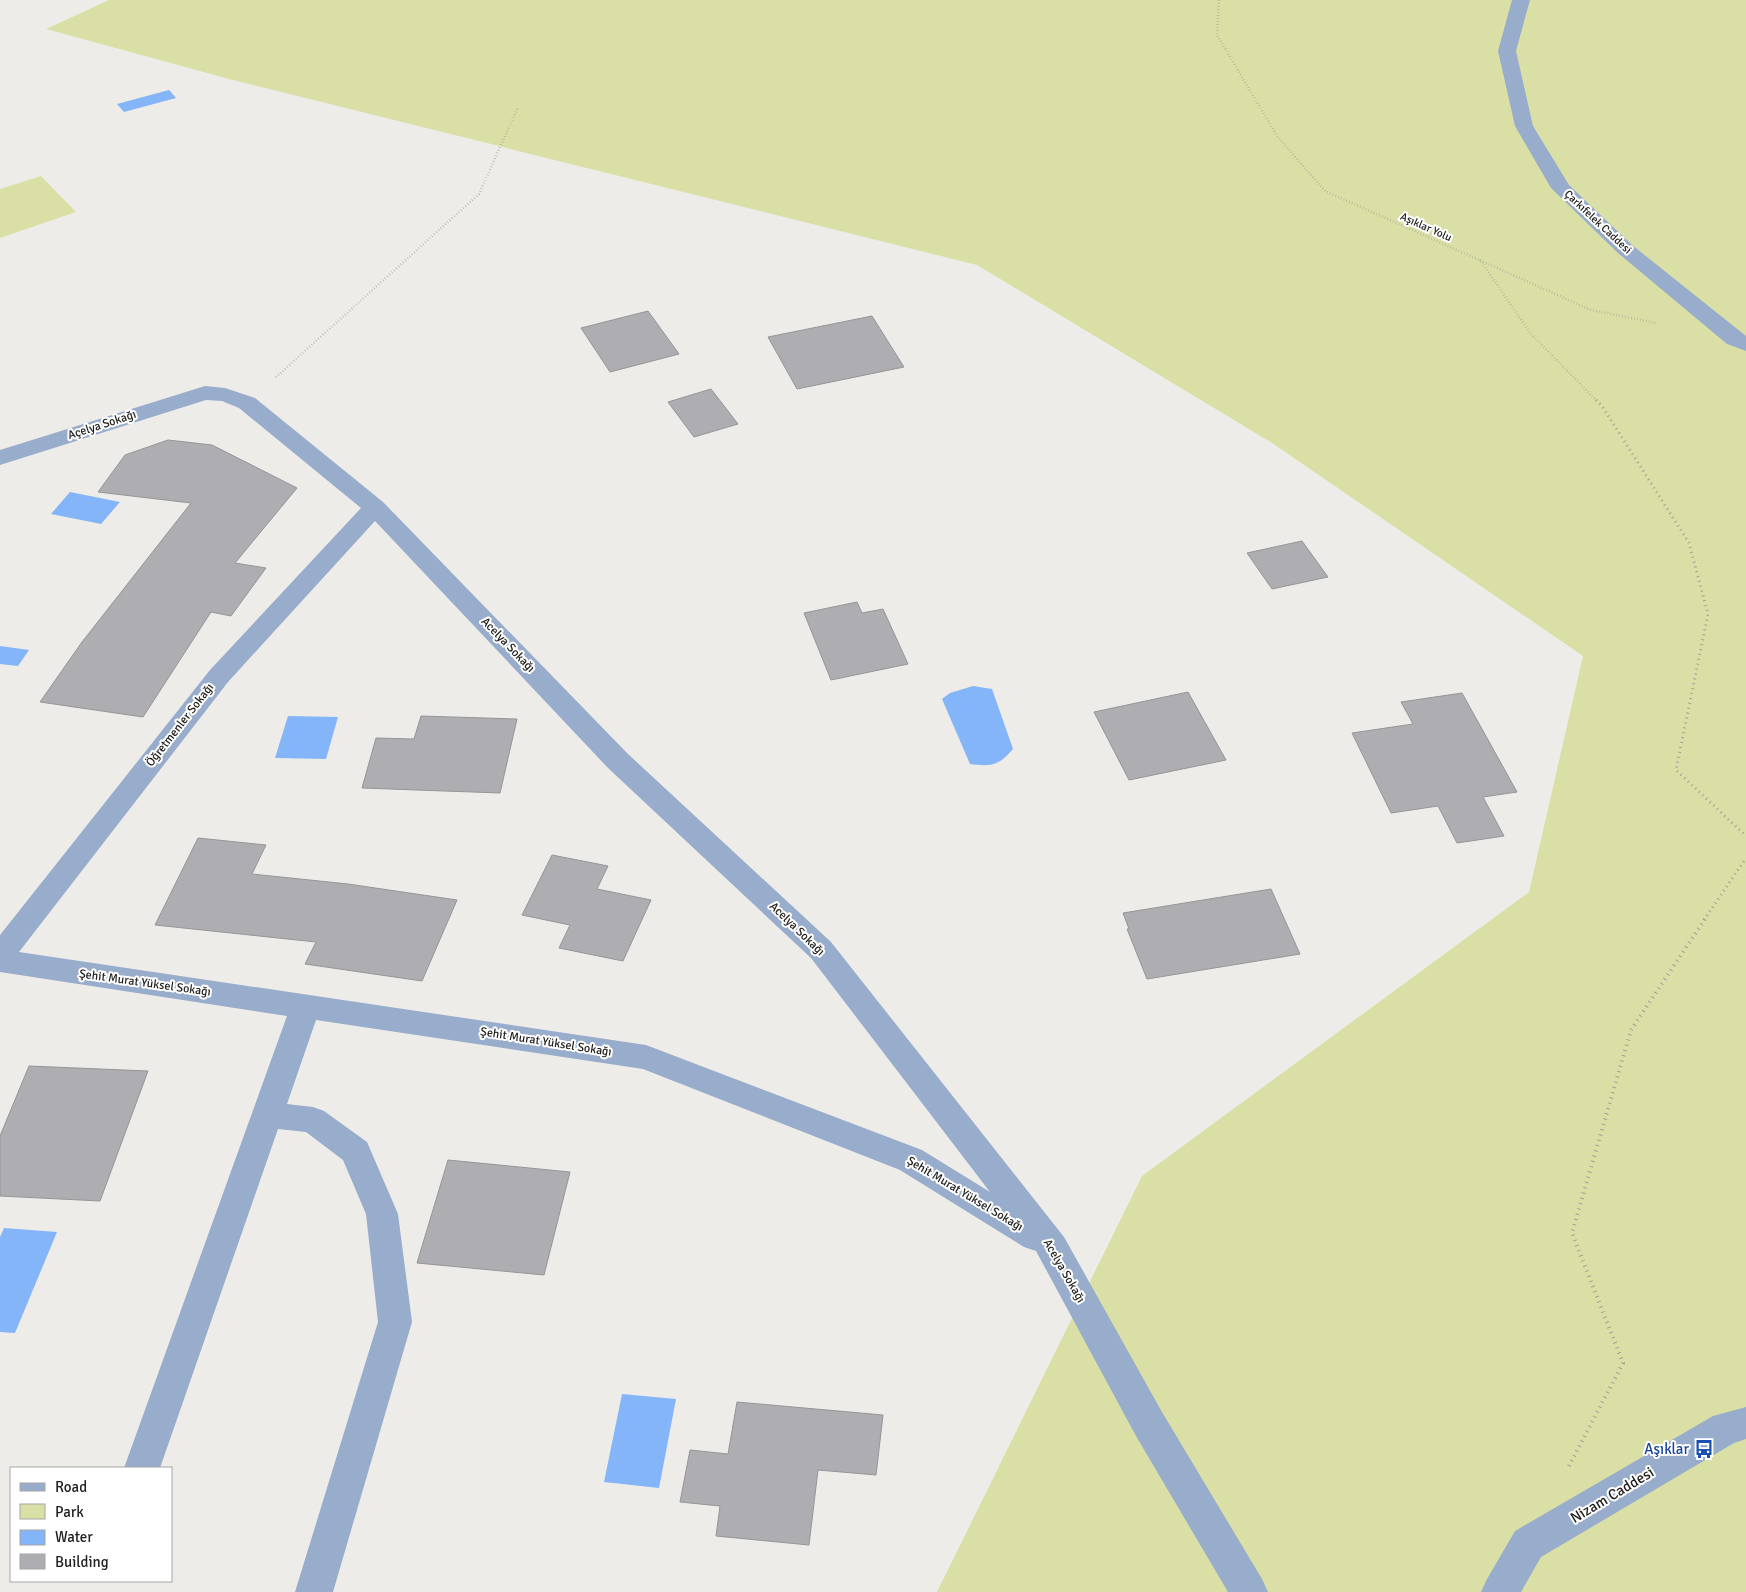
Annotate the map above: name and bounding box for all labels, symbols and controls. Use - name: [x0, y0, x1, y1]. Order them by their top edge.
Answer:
- street label: Çarkıfelek Caddesi: [1562, 187, 1634, 257]
- street label: Aşıklar Yolu: [1398, 210, 1454, 244]
- street label: Açelya Sokağı: [66, 407, 138, 443]
- street label: Acelya Sokağı: [478, 614, 538, 676]
- street label: Öğretmenler Sokağı: [143, 680, 217, 770]
- street label: Acelya Sokağı: [766, 899, 828, 959]
- street label: Şehit Murat Yüksel Sokağı: [78, 966, 212, 1000]
- street label: Şehit Murat Yüksel Sokağı: [479, 1024, 613, 1060]
- street label: Şehit Murat Yüksel Sokağı: [904, 1153, 1026, 1235]
- street label: Acelya Sokağı: [1040, 1237, 1088, 1305]
- bus stop icon: Aşıklar: [1693, 1438, 1715, 1460]
- place label: Aşıklar: [1644, 1440, 1689, 1458]
- street label: Nizam Caddesi: [1567, 1463, 1657, 1527]
- legend: [10, 1467, 172, 1582]
- text: Road: [55, 1478, 87, 1496]
- text: Park: [55, 1503, 84, 1521]
- text: Water: [55, 1528, 93, 1546]
- text: Building: [55, 1553, 109, 1571]

